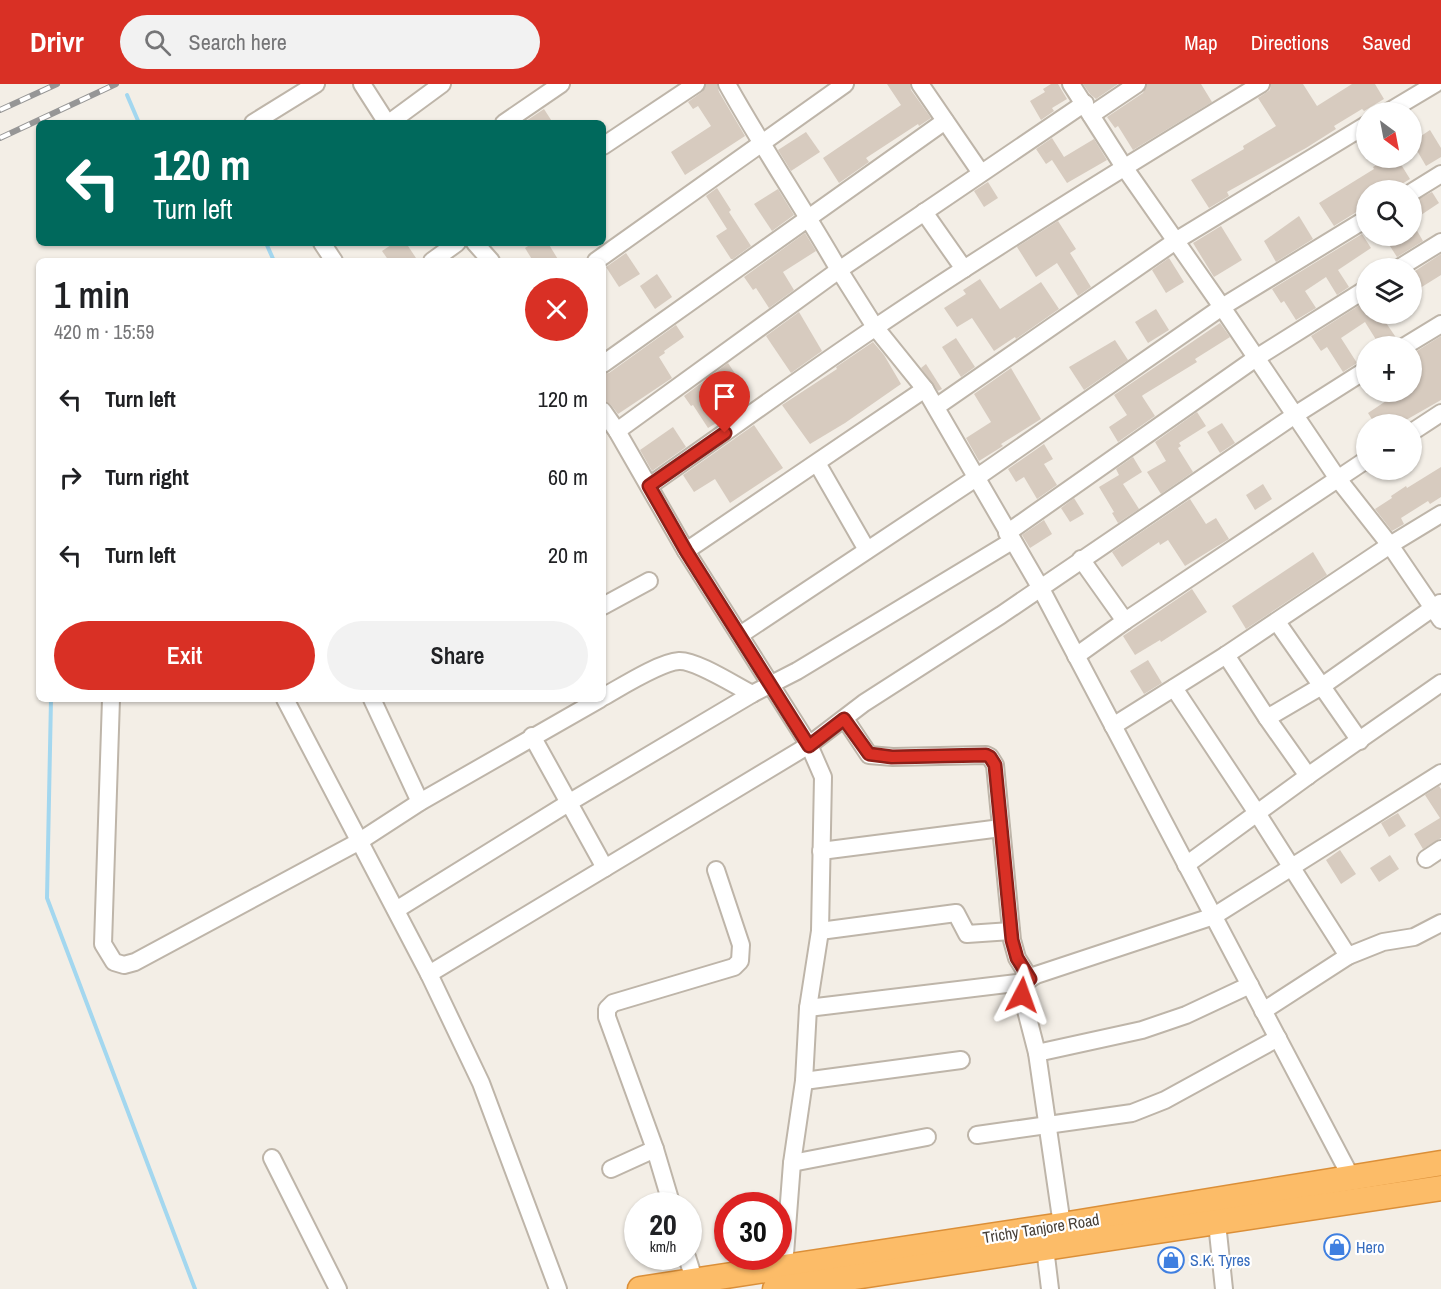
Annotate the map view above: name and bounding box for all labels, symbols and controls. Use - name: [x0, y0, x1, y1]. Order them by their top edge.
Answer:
- search box: [120, 15, 540, 69]
- text: Drivr: [30, 23, 84, 61]
- icon: search: [141, 26, 174, 59]
- text: Search here: [189, 27, 287, 57]
- text: Map: [1184, 28, 1218, 57]
- text: Directions: [1251, 28, 1329, 57]
- text: Saved: [1362, 28, 1411, 57]
- north arrow: [1356, 102, 1422, 168]
- map controls: [1356, 102, 1422, 480]
- text: 120 m: [153, 137, 251, 193]
- icon: left: [54, 144, 132, 222]
- button: search: [1356, 180, 1422, 246]
- text: Turn left: [153, 191, 232, 227]
- button: layers: [1356, 258, 1422, 324]
- text: 1 min: [54, 271, 130, 319]
- button: close: [525, 278, 588, 341]
- text: 420 m · 15:59: [54, 318, 154, 345]
- button: +: [1356, 336, 1422, 402]
- pin: [699, 371, 750, 433]
- icon: arrive: [708, 380, 741, 413]
- icon: left: [54, 383, 87, 416]
- text: Turn left: [105, 384, 176, 414]
- text: 120 m: [538, 384, 588, 414]
- button: −: [1356, 414, 1422, 480]
- icon: right: [54, 461, 87, 494]
- text: Turn right: [105, 462, 189, 492]
- text: 60 m: [548, 462, 588, 492]
- icon: left: [54, 539, 87, 572]
- text: Turn left: [105, 540, 176, 570]
- text: 20 m: [548, 540, 588, 570]
- button: Exit: [54, 621, 315, 690]
- button: Share: [327, 621, 588, 690]
- position arrow: [990, 963, 1054, 1027]
- speed limit sign: 30: [714, 1192, 792, 1270]
- text: 20: [649, 1204, 677, 1244]
- street label: Trichy Tanjore Road: [981, 1208, 1101, 1248]
- shop icon: Hero: [1322, 1232, 1352, 1262]
- text: km/h: [650, 1236, 676, 1257]
- place label: Hero: [1356, 1236, 1384, 1258]
- shop icon: S.K. Tyres: [1156, 1245, 1186, 1275]
- place label: S.K. Tyres: [1190, 1249, 1250, 1271]

